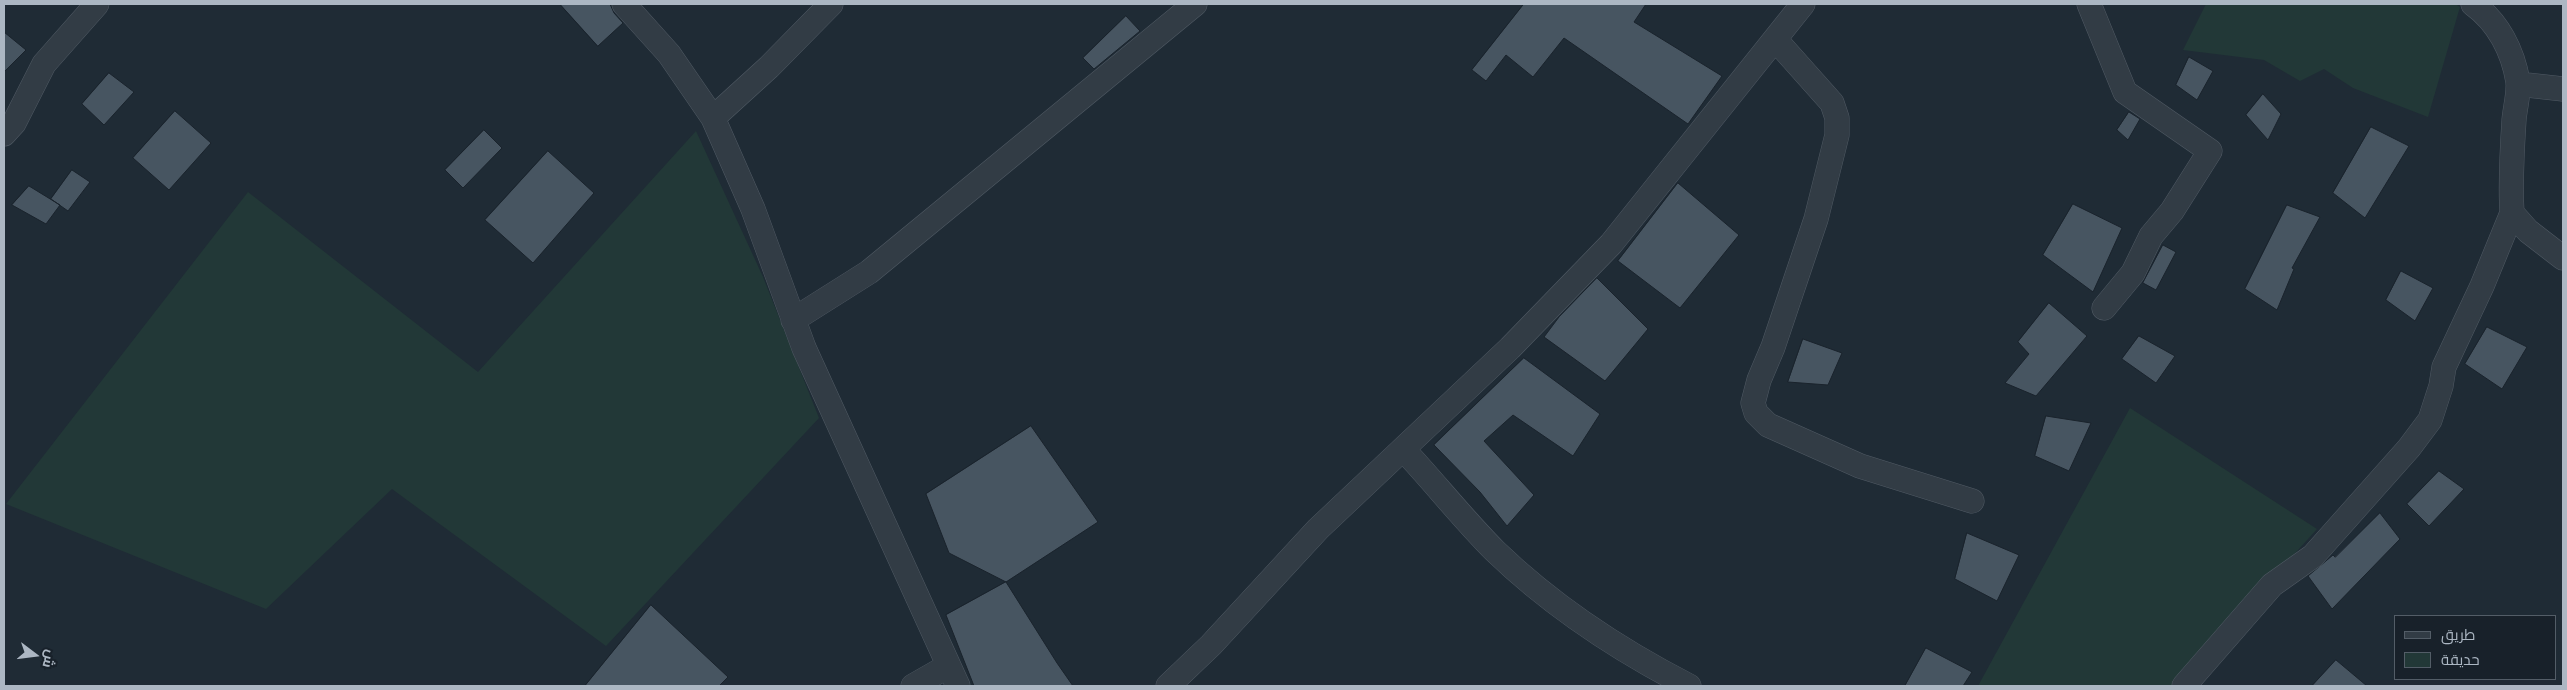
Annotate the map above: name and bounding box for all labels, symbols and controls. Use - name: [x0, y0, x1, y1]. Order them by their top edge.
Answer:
- legend: [2394, 615, 2557, 680]
- text: طريق: [2441, 625, 2475, 643]
- north arrow: [10, 630, 60, 680]
- text: ش: [39, 648, 61, 670]
- text: حديقة: [2441, 650, 2480, 668]

